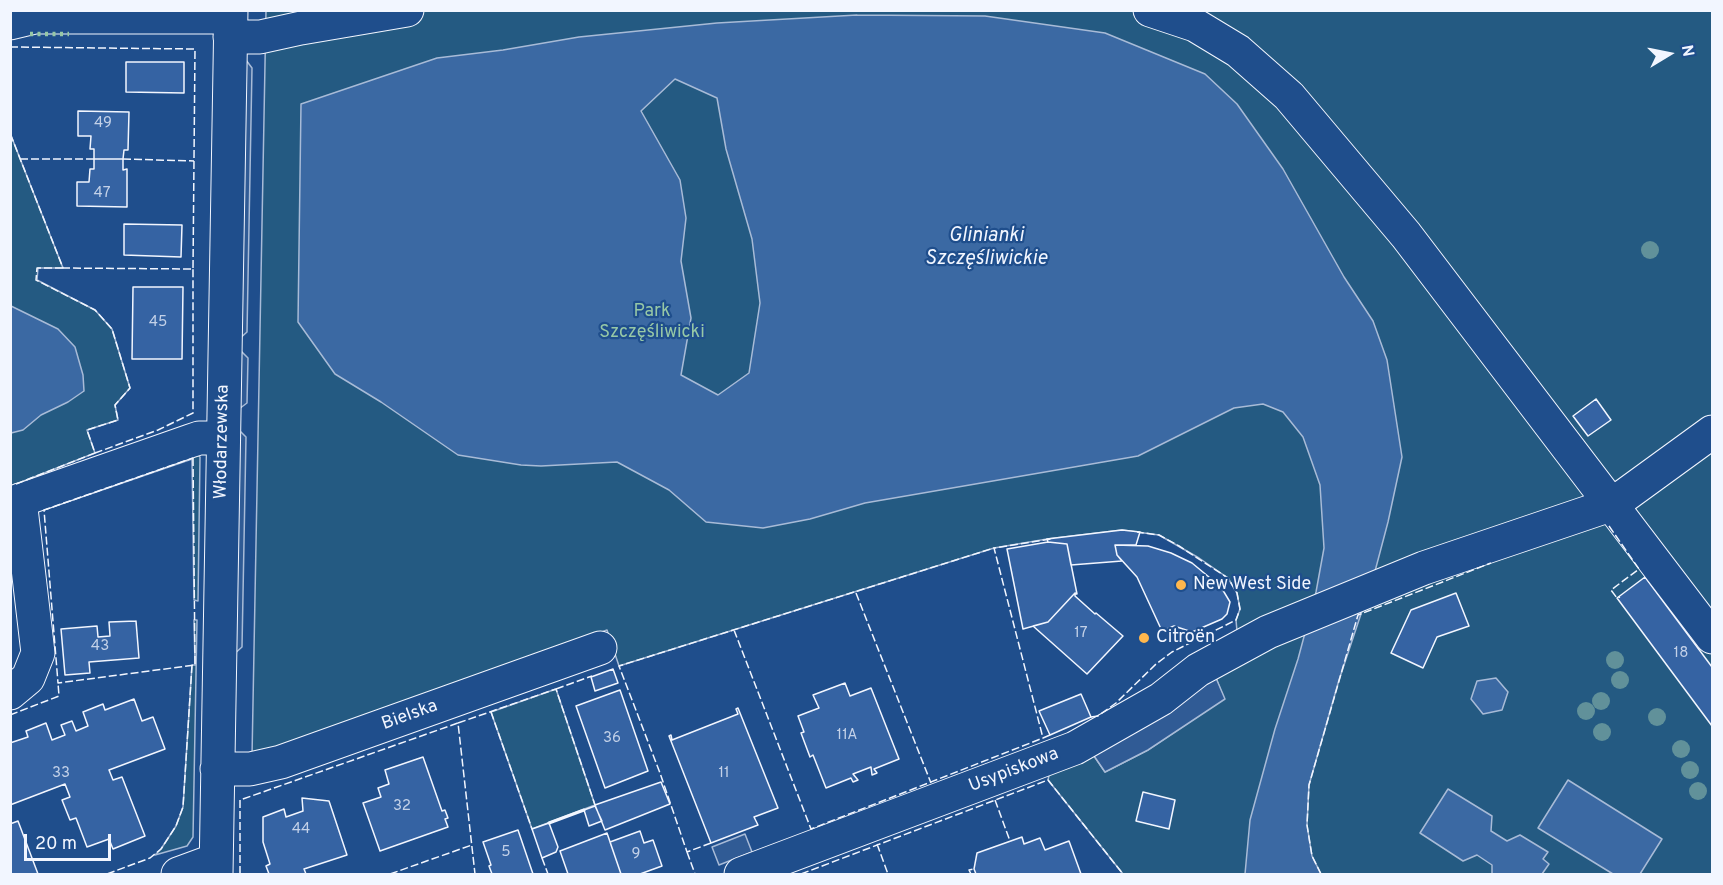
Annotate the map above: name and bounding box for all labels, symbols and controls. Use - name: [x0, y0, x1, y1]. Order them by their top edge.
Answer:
- north arrow: [1639, 24, 1699, 84]
- text: N: [1676, 43, 1698, 58]
- house number: 49: [94, 115, 112, 133]
- house number: 47: [94, 185, 110, 203]
- water label: Glinianki Szczęśliwickie: [925, 225, 1047, 272]
- park label: Park Szczęśliwicki: [599, 301, 705, 344]
- house number: 45: [149, 314, 167, 332]
- street label: Włodarzewska: [211, 384, 235, 500]
- place label: New West Side: [1193, 574, 1311, 596]
- marker: New West Side: [1174, 578, 1188, 592]
- house number: 17: [1074, 625, 1088, 643]
- place label: Citroën: [1156, 627, 1215, 649]
- marker: Citroën: [1137, 631, 1151, 645]
- house number: 43: [91, 638, 109, 656]
- house number: 18: [1674, 645, 1688, 663]
- street label: Bielska: [379, 696, 441, 736]
- house number: 11A: [837, 727, 857, 745]
- house number: 36: [603, 730, 621, 748]
- street label: Usypiskowa: [966, 744, 1062, 798]
- house number: 33: [52, 765, 70, 783]
- house number: 11: [718, 765, 730, 783]
- house number: 32: [393, 798, 411, 816]
- house number: 44: [292, 821, 310, 839]
- scale bar: [27, 822, 114, 860]
- text: 20 m: [35, 833, 77, 856]
- house number: 5: [501, 844, 511, 862]
- house number: 9: [632, 846, 640, 864]

